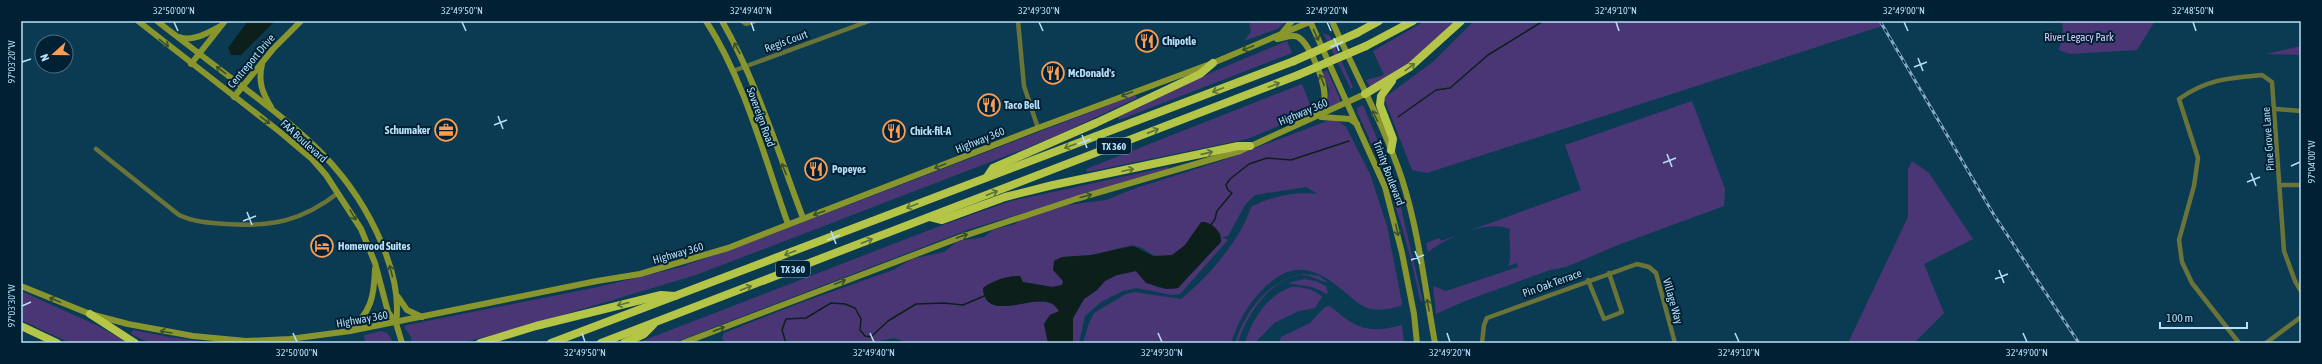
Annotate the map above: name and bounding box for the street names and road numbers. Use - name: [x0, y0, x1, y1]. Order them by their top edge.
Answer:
- street label: Regis Court: [763, 28, 809, 54]
- street label: Centreport Drive: [225, 32, 277, 90]
- street label: Sovereign Road: [745, 86, 777, 148]
- street label: Highway 360: [1277, 96, 1329, 128]
- street label: Pine Grove Lane: [2260, 107, 2276, 171]
- street label: FAA Boulevard: [278, 117, 330, 165]
- street label: Highway 360: [954, 125, 1006, 155]
- road number: TX 360: [1097, 138, 1131, 154]
- street label: Trinity Boulevard: [1371, 139, 1407, 207]
- street label: Highway 360: [651, 240, 705, 266]
- road number: TX 360: [776, 261, 810, 277]
- street label: Pin Oak Terrace: [1521, 267, 1583, 299]
- street label: Village Way: [1661, 277, 1685, 326]
- street label: Highway 360: [335, 309, 389, 329]

